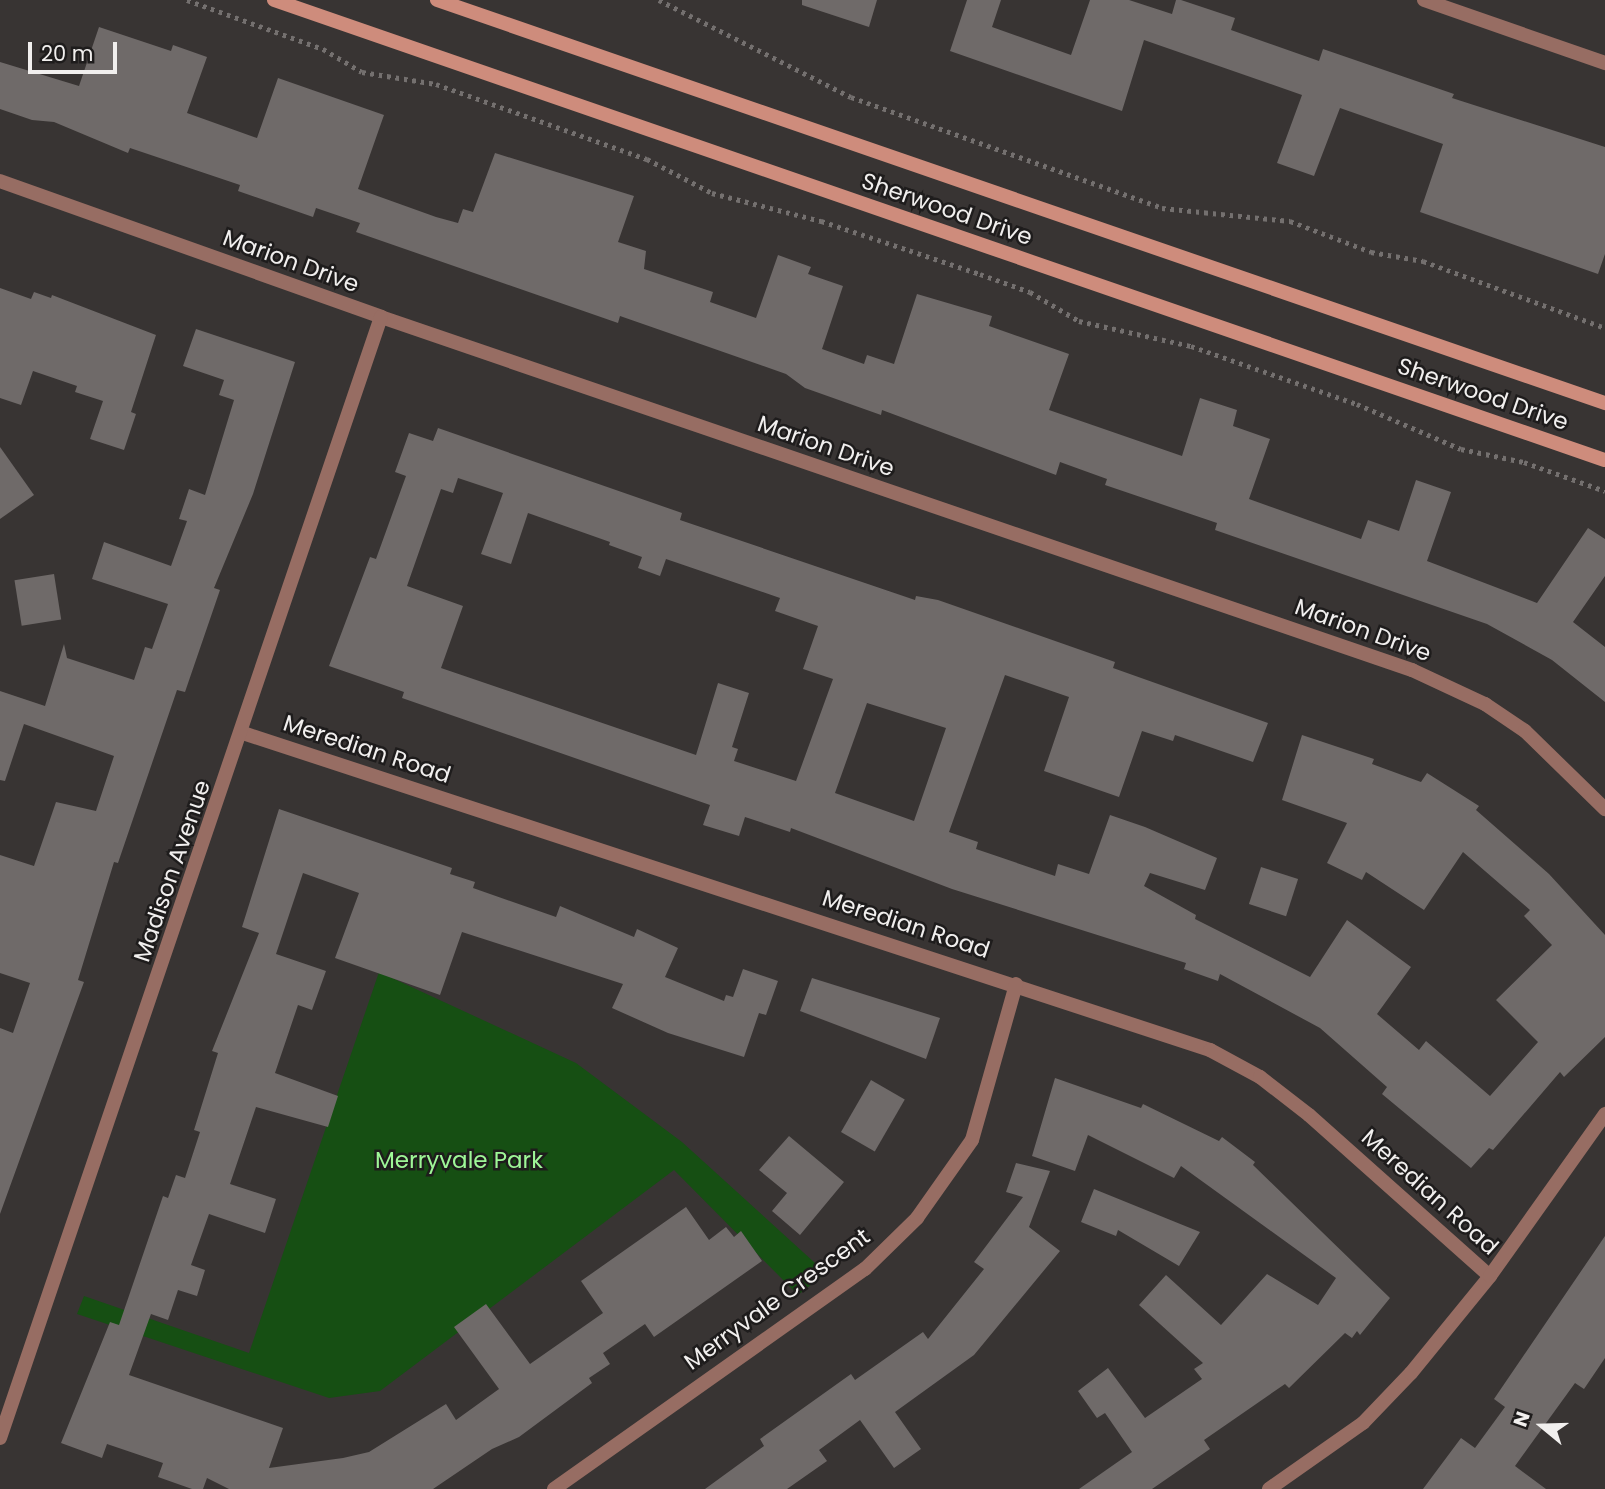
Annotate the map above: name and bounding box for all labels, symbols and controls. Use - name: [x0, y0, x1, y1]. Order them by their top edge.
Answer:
- scale bar: [32, 28, 121, 72]
- text: 20 m: [41, 39, 94, 68]
- street label: Sherwood Drive: [858, 167, 1036, 251]
- street label: Marion Drive: [219, 224, 363, 298]
- street label: Sherwood Drive: [1394, 352, 1572, 436]
- street label: Marion Drive: [754, 410, 898, 482]
- street label: Marion Drive: [1291, 593, 1435, 667]
- street label: Meredian Road: [280, 709, 454, 789]
- street label: Madison Avenue: [128, 776, 216, 966]
- street label: Meredian Road: [819, 884, 993, 964]
- street label: Meredian Road: [1356, 1123, 1504, 1261]
- park label: Merryvale Park: [375, 1146, 543, 1174]
- street label: Merryvale Crescent: [679, 1222, 875, 1376]
- north arrow: [1507, 1391, 1577, 1461]
- text: N: [1507, 1408, 1537, 1430]

